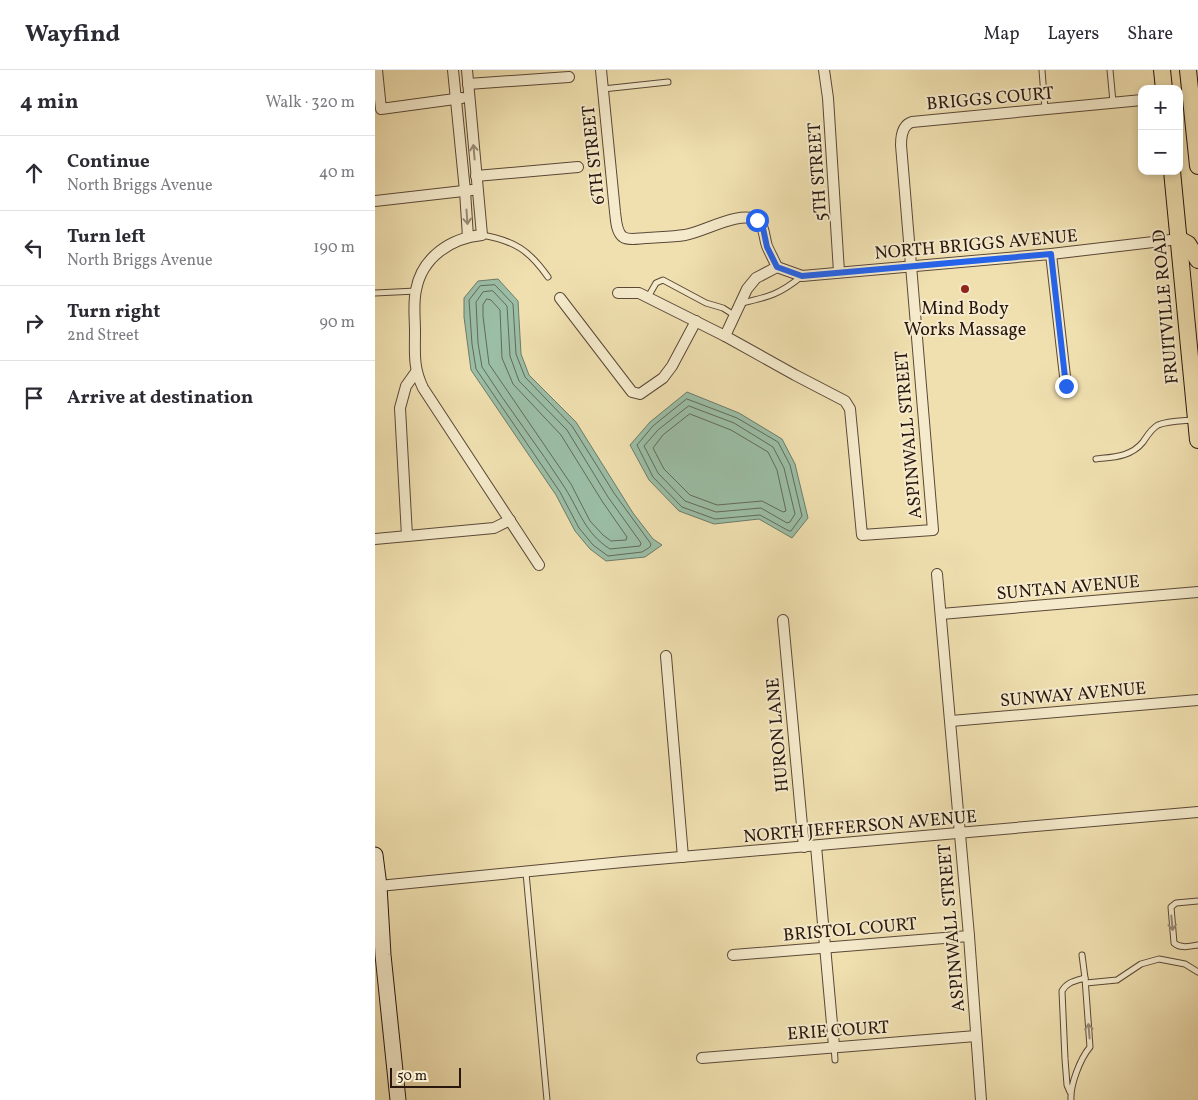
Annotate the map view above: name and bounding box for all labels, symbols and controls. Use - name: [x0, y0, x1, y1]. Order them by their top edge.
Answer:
- text: Wayfind: [25, 18, 120, 52]
- text: Map: [983, 22, 1019, 47]
- text: Layers: [1047, 22, 1099, 47]
- text: Share: [1127, 22, 1173, 47]
- street label: BRIGGS COURT: [925, 81, 1055, 118]
- map controls: [1138, 85, 1183, 175]
- button: +: [1138, 85, 1183, 130]
- text: 4 min: [20, 88, 79, 117]
- text: Walk · 320 m: [265, 92, 355, 114]
- street label: 6TH STREET: [577, 103, 612, 206]
- street label: 5TH STREET: [803, 121, 834, 222]
- button: −: [1138, 130, 1183, 175]
- one-way arrow: [469, 144, 479, 160]
- text: Continue: [67, 149, 150, 175]
- icon: ahead: [20, 159, 48, 187]
- text: 40 m: [319, 162, 355, 184]
- text: North Briggs Avenue: [67, 175, 213, 197]
- one-way arrow: [462, 209, 472, 225]
- route start: [746, 209, 769, 232]
- text: Turn left: [67, 224, 146, 250]
- street label: NORTH BRIGGS AVENUE: [873, 224, 1079, 267]
- street label: FRUITVILLE ROAD: [1147, 228, 1186, 385]
- icon: left: [20, 234, 48, 262]
- text: 190 m: [313, 237, 355, 259]
- text: North Briggs Avenue: [67, 250, 213, 272]
- marker: Mind Body Works Massage: [959, 283, 971, 295]
- place label: Mind Body Works Massage: [904, 297, 1026, 343]
- text: Turn right: [67, 299, 160, 325]
- icon: right: [20, 309, 48, 337]
- text: 90 m: [319, 312, 355, 334]
- text: 2nd Street: [67, 325, 139, 347]
- street label: ASPINWALL STREET: [890, 349, 929, 520]
- route end: [1055, 375, 1078, 398]
- icon: arrive: [20, 384, 48, 412]
- text: Arrive at destination: [67, 385, 253, 411]
- street label: SUNTAN AVENUE: [995, 570, 1141, 607]
- street label: HURON LANE: [761, 676, 796, 793]
- street label: SUNWAY AVENUE: [999, 677, 1148, 714]
- street label: NORTH JEFFERSON AVENUE: [742, 805, 978, 850]
- street label: ASPINWALL STREET: [933, 842, 972, 1013]
- street label: BRISTOL COURT: [782, 912, 919, 949]
- one-way arrow: [1167, 915, 1177, 931]
- street label: ERIE COURT: [786, 1015, 890, 1048]
- one-way arrow: [1084, 1023, 1094, 1039]
- scale bar: [390, 1065, 461, 1088]
- text: 50 m: [397, 1067, 427, 1086]

